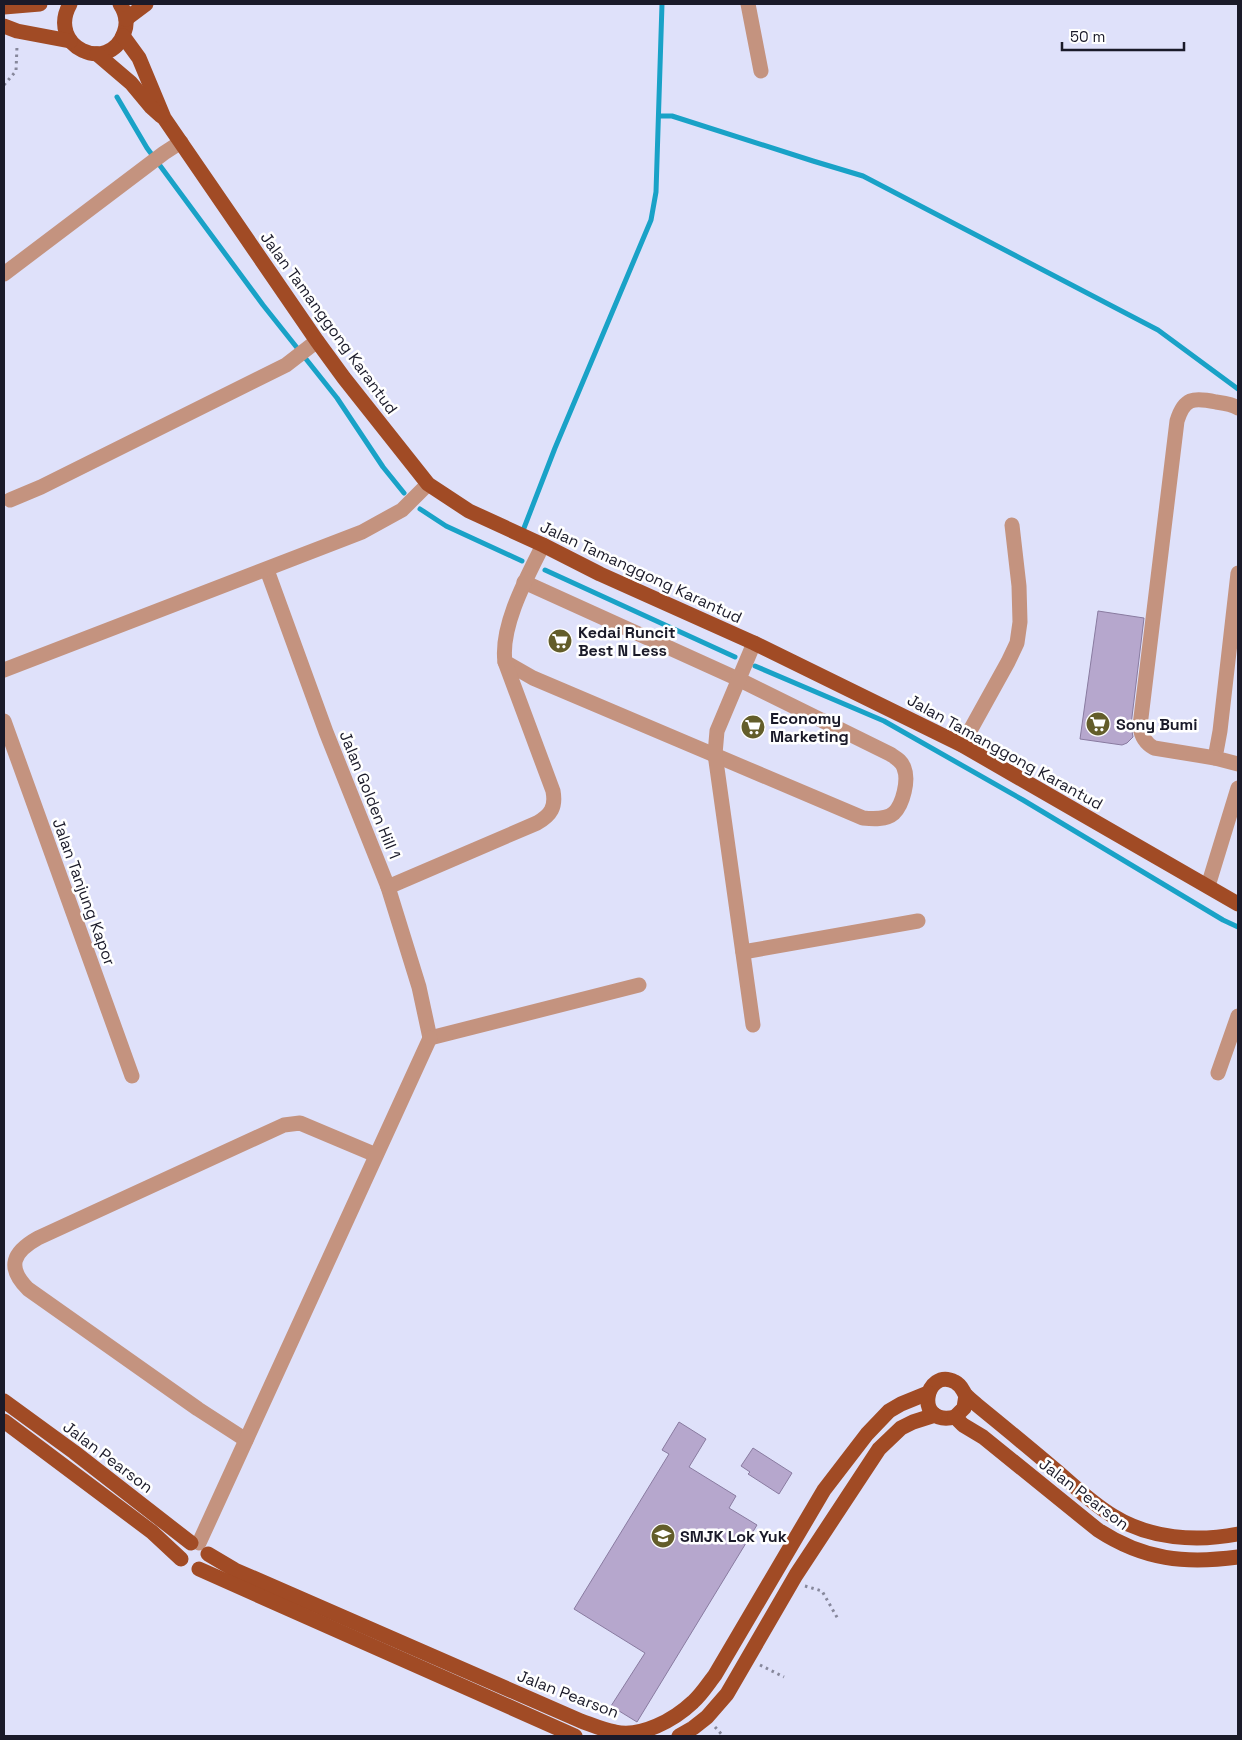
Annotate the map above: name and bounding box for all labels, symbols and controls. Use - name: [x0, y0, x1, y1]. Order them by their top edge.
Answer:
- scale bar: [1062, 20, 1184, 52]
- text: 50 m: [1070, 27, 1105, 46]
- street label: Jalan Tamanggong Karantud: [256, 228, 402, 418]
- street label: Jalan Tamanggong Karantud: [537, 516, 745, 628]
- place label: Kedai Runcit Best N Less: [578, 622, 676, 661]
- supermarket icon: Kedai Runcit Best N Less: [547, 628, 573, 654]
- street label: Jalan Tamanggong Karantud: [903, 689, 1107, 815]
- place label: Economy Marketing: [770, 708, 849, 747]
- supermarket icon: Sony Bumi: [1085, 711, 1111, 737]
- supermarket icon: Economy Marketing: [740, 714, 766, 740]
- place label: Sony Bumi: [1116, 714, 1198, 735]
- street label: Jalan Golden Hill 1: [335, 728, 405, 862]
- street label: Jalan Tanjung Kapor: [48, 816, 120, 968]
- street label: Jalan Pearson: [59, 1416, 157, 1498]
- street label: Jalan Pearson: [1035, 1453, 1133, 1535]
- school or university icon: SMJK Lok Yuk: [650, 1523, 676, 1549]
- place label: SMJK Lok Yuk: [680, 1526, 787, 1547]
- street label: Jalan Pearson: [514, 1665, 622, 1723]

